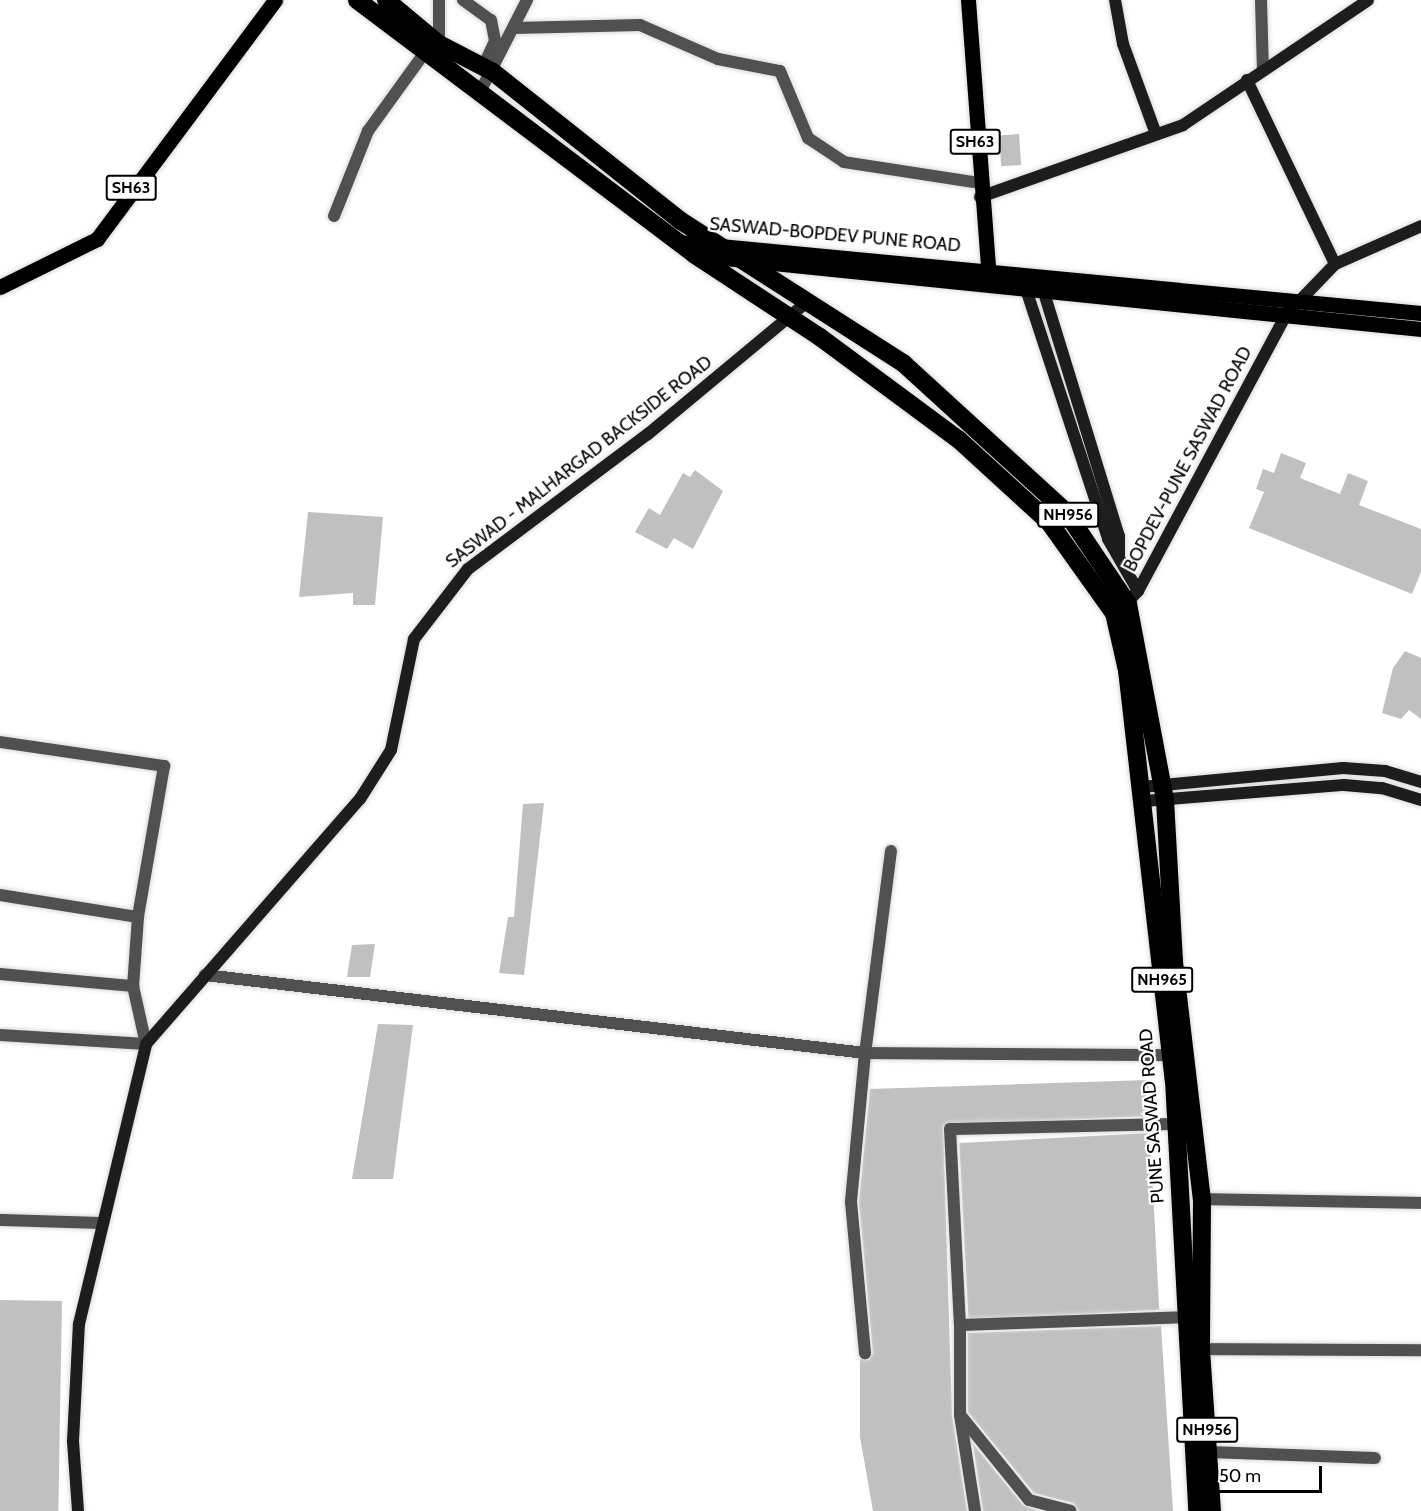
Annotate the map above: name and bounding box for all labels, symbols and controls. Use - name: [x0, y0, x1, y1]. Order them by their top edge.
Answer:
- road number: SH63: [950, 129, 1000, 155]
- road number: SH63: [106, 175, 156, 201]
- street label: SASWAD-BOPDEV PUNE ROAD: [709, 213, 961, 257]
- street label: BOPDEV-PUNE SASWAD ROAD: [1119, 343, 1257, 575]
- street label: SASWAD - MALHARGAD BACKSIDE ROAD: [442, 351, 716, 573]
- road number: NH956: [1036, 502, 1100, 528]
- road number: NH965: [1130, 967, 1194, 993]
- street label: PUNE SASWAD ROAD: [1135, 1028, 1169, 1204]
- road number: NH956: [1176, 1417, 1238, 1443]
- scale bar: [1211, 1454, 1325, 1492]
- text: 50 m: [1219, 1465, 1261, 1487]

